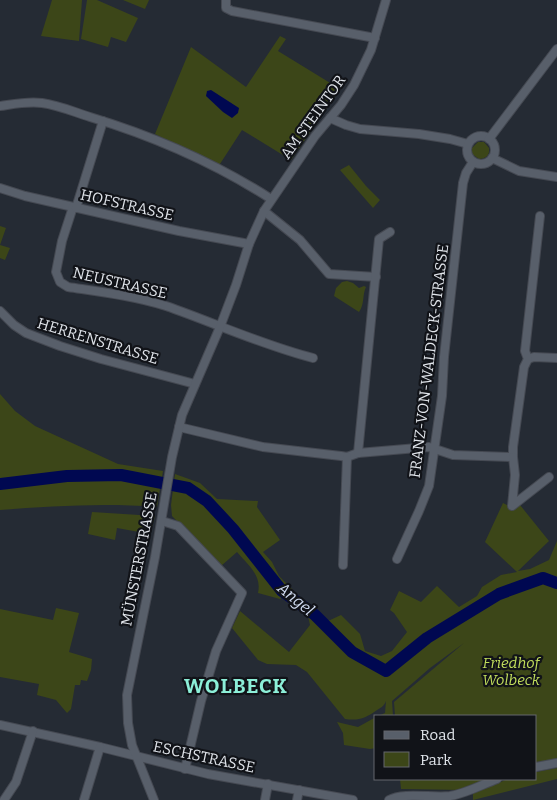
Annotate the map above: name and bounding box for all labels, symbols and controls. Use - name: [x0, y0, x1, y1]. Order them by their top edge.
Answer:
- street label: AM STEINTOR: [277, 72, 349, 162]
- street label: HOFSTRASSE: [79, 186, 175, 224]
- street label: FRANZ-VON-WALDECK-STRASSE: [406, 243, 452, 479]
- street label: NEUSTRASSE: [71, 263, 169, 303]
- street label: HERRENSTRASSE: [35, 314, 161, 368]
- street label: MÜNSTERSTRASSE: [117, 491, 161, 627]
- water label: Angel: [273, 578, 318, 620]
- park label: Friedhof Wolbeck: [482, 654, 542, 689]
- district label: WOLBECK: [184, 674, 288, 698]
- legend: [374, 715, 537, 780]
- text: Road: [420, 726, 455, 744]
- street label: ESCHSTRASSE: [151, 737, 257, 777]
- text: Park: [420, 751, 452, 769]

